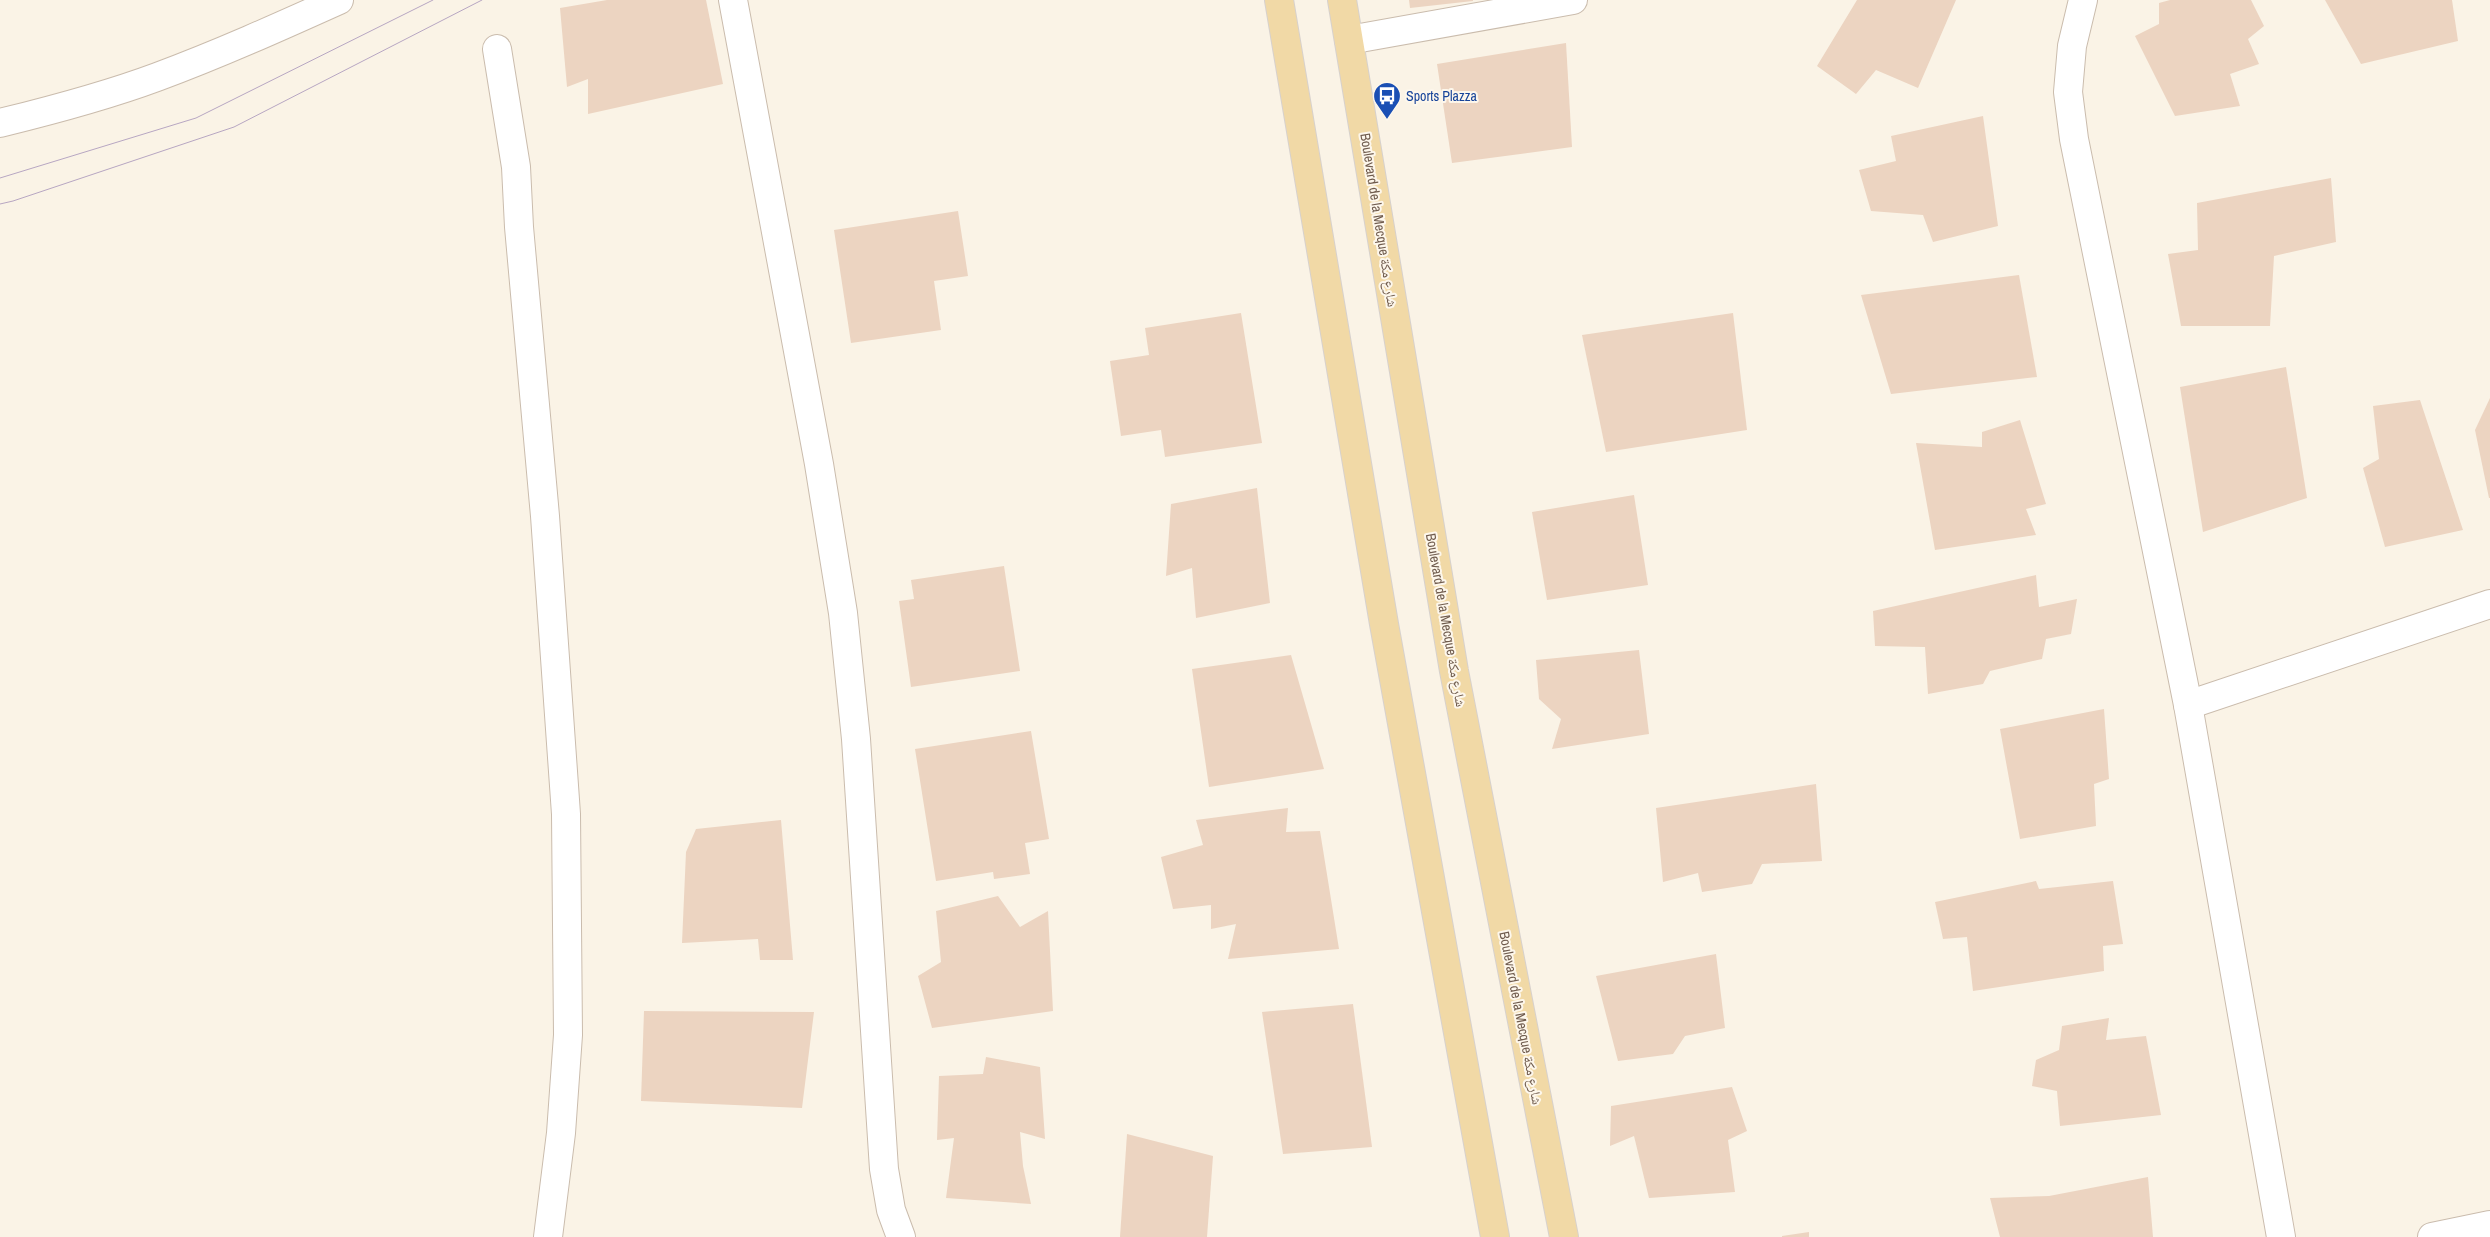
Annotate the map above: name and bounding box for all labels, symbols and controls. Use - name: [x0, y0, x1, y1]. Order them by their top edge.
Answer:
- bus stop icon: Sports Plazza: [1372, 81, 1402, 120]
- place label: Sports Plazza: [1406, 87, 1477, 105]
- street label: Boulevard de la Mecque شارع مكة: [1355, 132, 1402, 308]
- street label: Boulevard de la Mecque شارع مكة: [1421, 532, 1470, 708]
- street label: Boulevard de la Mecque شارع مكة: [1494, 930, 1547, 1106]

